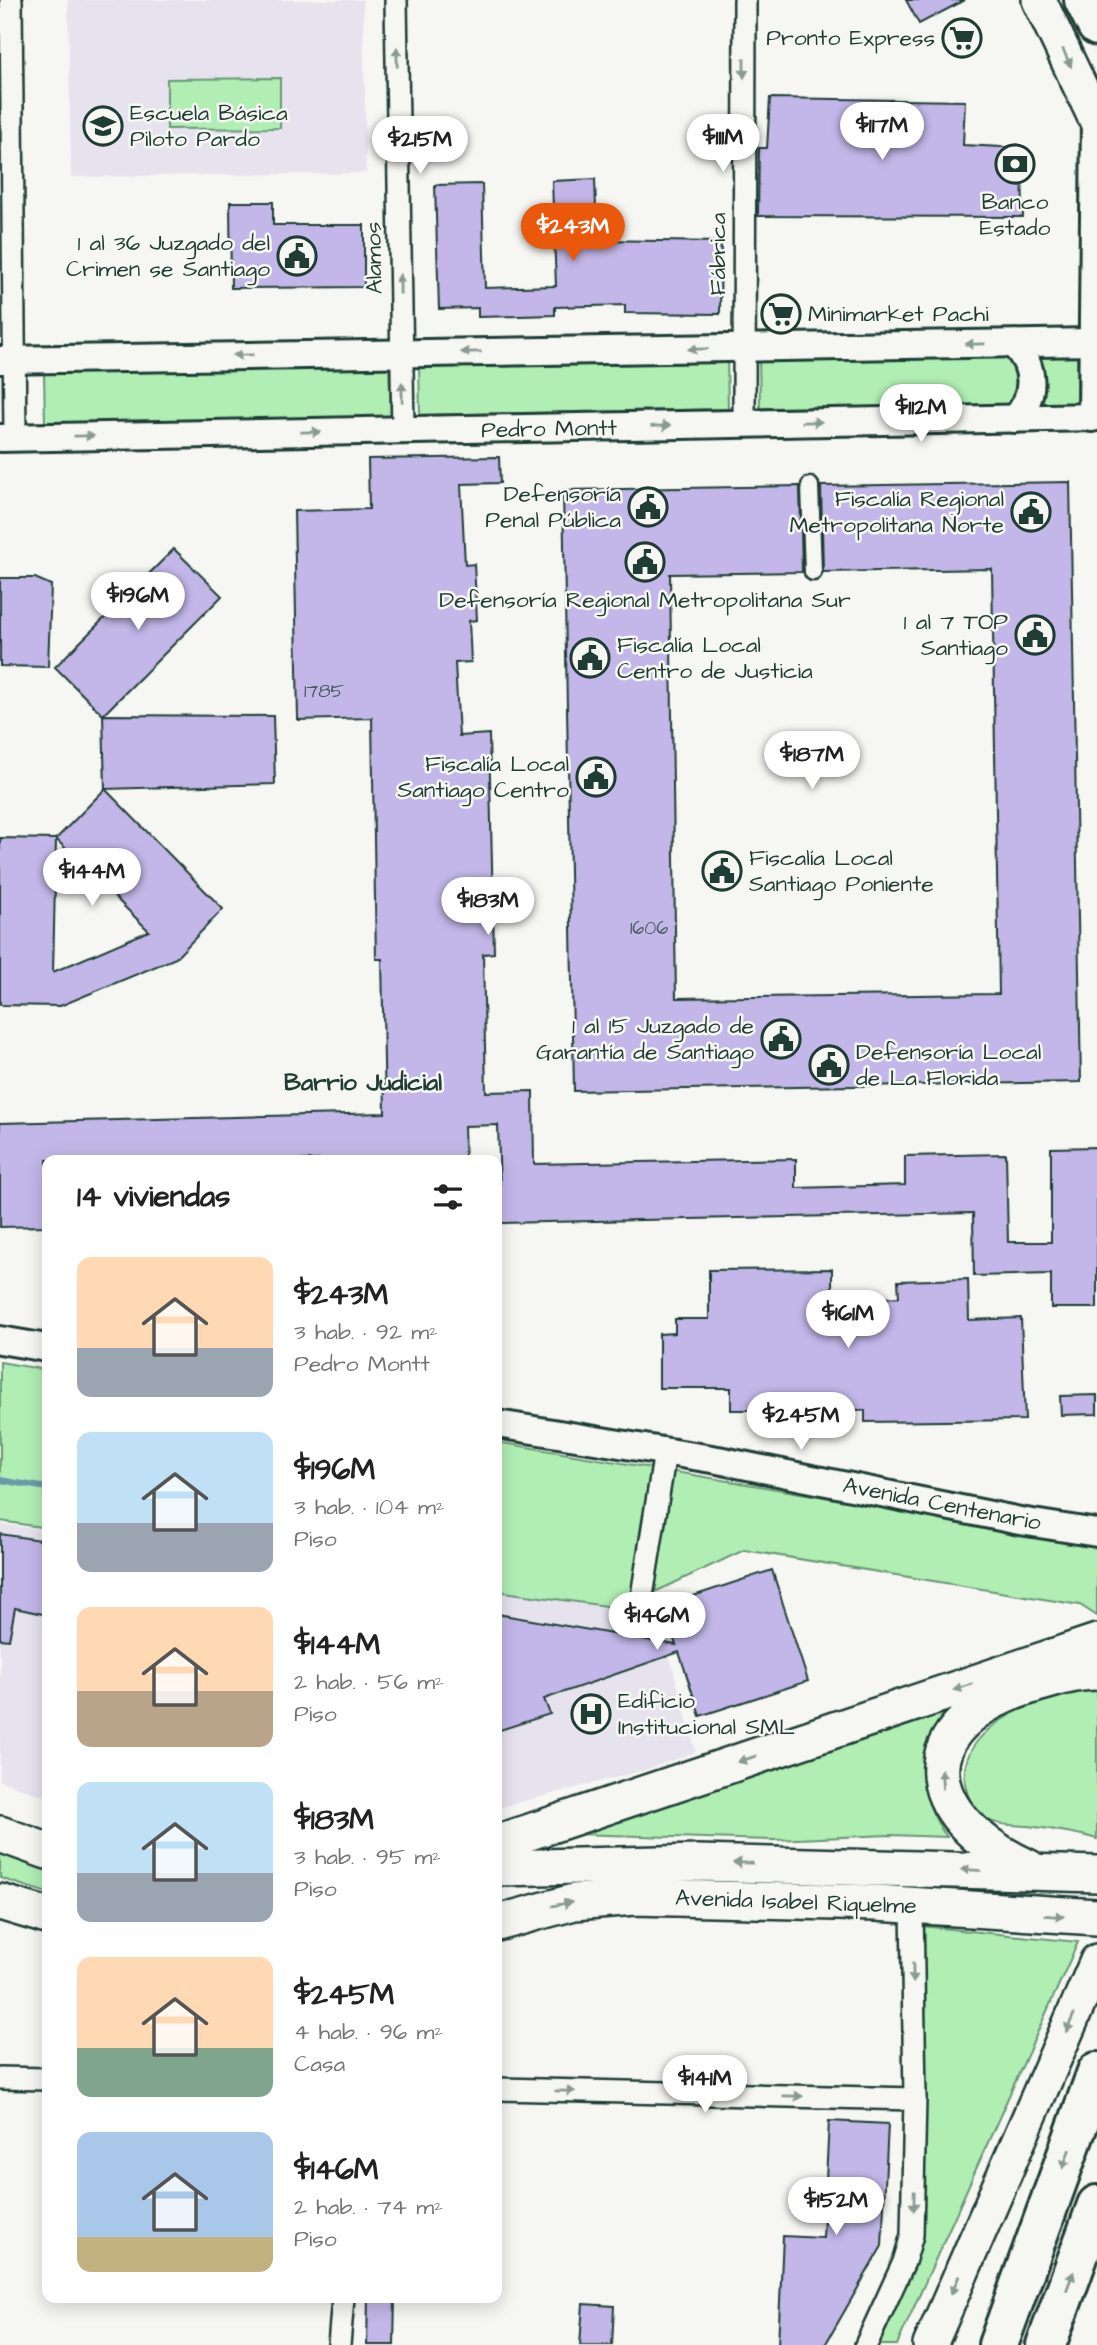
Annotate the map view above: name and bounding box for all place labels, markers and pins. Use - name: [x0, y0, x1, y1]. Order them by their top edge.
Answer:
- supermarket icon: Pronto Express: [941, 17, 983, 59]
- place label: Pronto Express: [766, 22, 935, 54]
- place label: Escuela Básica Piloto Pardo: [130, 97, 288, 155]
- pin: $117M: [833, 102, 931, 162]
- school or university icon: Escuela Básica Piloto Pardo: [82, 105, 124, 147]
- pin: $111M: [674, 114, 772, 174]
- pin: $215M: [371, 116, 469, 176]
- bank icon: Banco Estado: [994, 143, 1036, 185]
- place label: Banco Estado: [980, 186, 1051, 244]
- pin: $243M: [524, 204, 622, 263]
- place label: 1 al 36 Juzgado del Crimen se Santiago: [66, 227, 270, 286]
- public building icon: 1 al 36 Juzgado del Crimen se Santiago: [276, 235, 318, 277]
- supermarket icon: Minimarket Pachi: [760, 293, 802, 335]
- place label: Minimarket Pachi: [808, 298, 989, 330]
- pin: $112M: [872, 384, 970, 444]
- place label: Defensoría Penal Pública: [485, 478, 621, 536]
- place label: Fiscalía Regional Metropolitana Norte: [790, 483, 1004, 541]
- public building icon: Defensoría Penal Pública: [627, 486, 669, 528]
- public building icon: Fiscalía Regional Metropolitana Norte: [1010, 491, 1052, 533]
- public building icon: Defensoría Regional Metropolitana Sur: [624, 541, 666, 583]
- pin: $196M: [89, 572, 187, 632]
- place label: Defensoría Regional Metropolitana Sur: [439, 584, 851, 617]
- place label: 1 al 7 TOP Santiago: [904, 606, 1008, 665]
- public building icon: 1 al 7 TOP Santiago: [1014, 614, 1056, 656]
- place label: Fiscalía Local Centro de Justicia: [617, 629, 813, 687]
- public building icon: Fiscalía Local Centro de Justicia: [569, 637, 611, 679]
- pin: $187M: [763, 732, 861, 791]
- place label: Fiscalía Local Santiago Centro: [397, 748, 569, 807]
- public building icon: Fiscalía Local Santiago Centro: [575, 756, 617, 798]
- place label: Fiscalía Local Santiago Poniente: [749, 842, 934, 901]
- pin: $144M: [43, 848, 141, 908]
- public building icon: Fiscalía Local Santiago Poniente: [701, 850, 743, 892]
- pin: $183M: [439, 878, 537, 937]
- place label: 1 al 15 Juzgado de Garantía de Santiago: [536, 1010, 754, 1069]
- public building icon: 1 al 15 Juzgado de Garantía de Santiago: [760, 1018, 802, 1060]
- place label: Defensoría Local de La Florida: [856, 1036, 1041, 1094]
- public building icon: Defensoría Local de La Florida: [808, 1044, 850, 1086]
- pin: $161M: [799, 1290, 897, 1350]
- pin: $245M: [752, 1392, 850, 1452]
- pin: $146M: [608, 1592, 706, 1652]
- place label: Edificio Institucional SML: [618, 1685, 795, 1743]
- hospital icon: Edificio Institucional SML: [570, 1693, 612, 1735]
- pin: $141M: [656, 2056, 754, 2115]
- pin: $152M: [787, 2178, 885, 2237]

